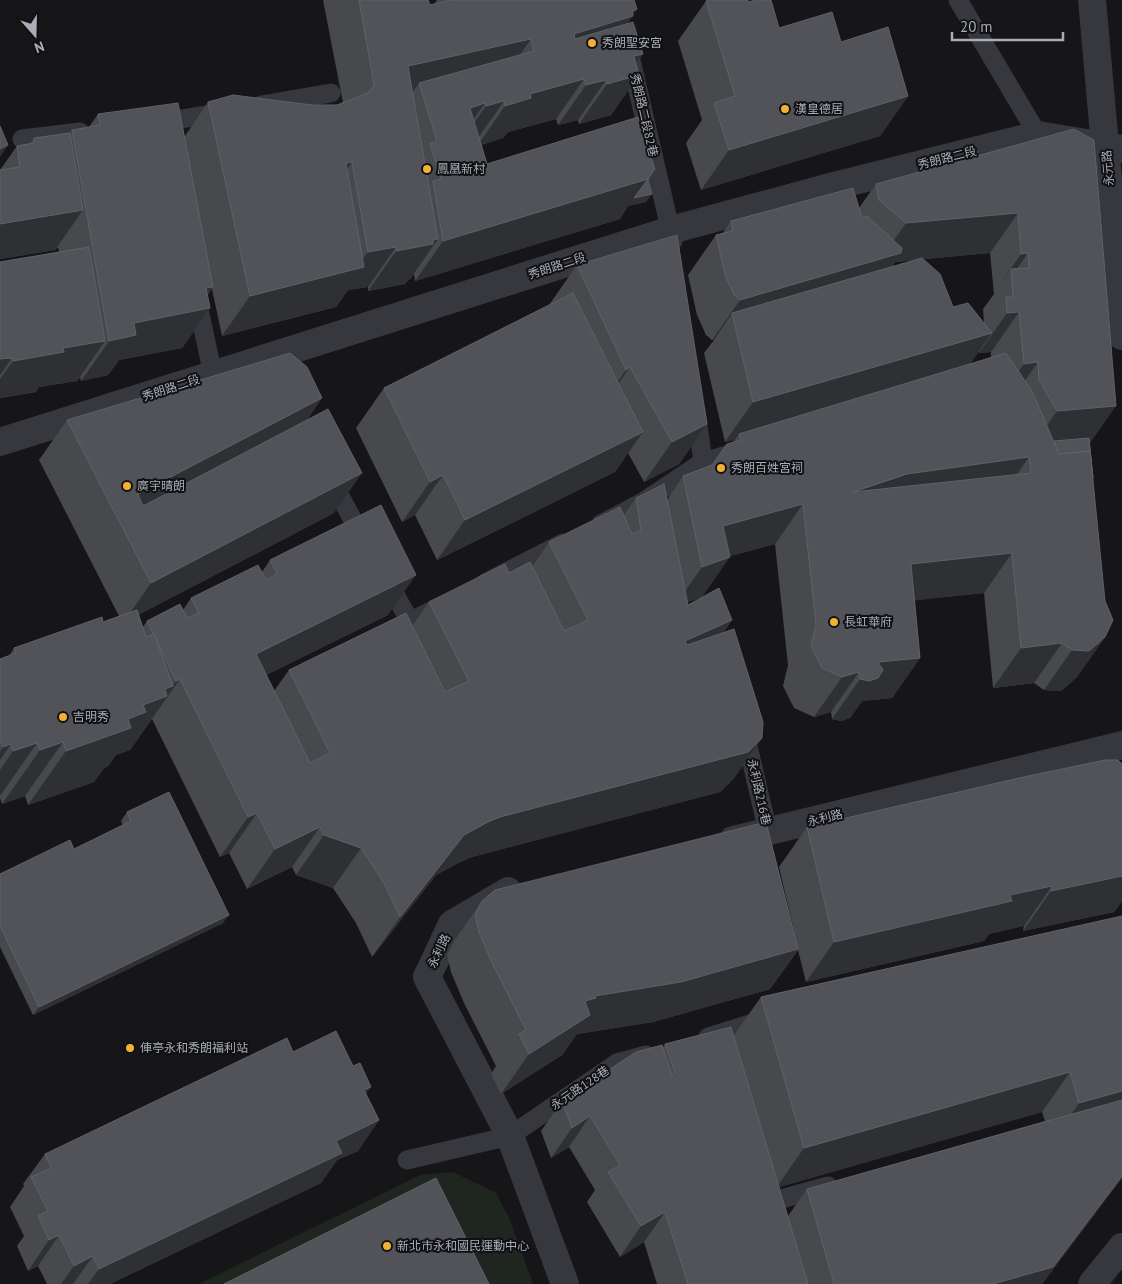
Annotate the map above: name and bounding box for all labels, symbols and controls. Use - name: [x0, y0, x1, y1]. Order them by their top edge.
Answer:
- north arrow: [10, 10, 60, 60]
- scale bar: [952, 10, 1063, 42]
- text: 20 m: [960, 17, 993, 36]
- place label: 秀朗聖安宮: [602, 35, 662, 50]
- text: N: [32, 37, 47, 57]
- marker: 秀朗聖安宮: [586, 37, 598, 49]
- street label: 秀朗路二段82巷: [628, 72, 661, 158]
- place label: 漢皇德居: [795, 101, 843, 116]
- marker: 漢皇德居: [779, 103, 791, 115]
- street label: 秀朗路二段: [916, 143, 978, 172]
- street label: 永元路: [1098, 149, 1117, 187]
- place label: 鳳凰新村: [437, 161, 486, 176]
- marker: 鳳凰新村: [421, 163, 433, 175]
- street label: 秀朗路二段: [526, 249, 588, 282]
- street label: 秀朗路二段: [140, 371, 202, 404]
- place label: 秀朗百姓宮祠: [731, 460, 803, 475]
- marker: 秀朗百姓宮祠: [715, 462, 727, 474]
- place label: 廣宇晴朗: [137, 478, 185, 493]
- marker: 廣宇晴朗: [121, 480, 133, 492]
- place label: 長虹華府: [844, 614, 892, 629]
- marker: 長虹華府: [828, 616, 840, 628]
- place label: 吉明秀: [73, 709, 109, 724]
- marker: 吉明秀: [57, 711, 69, 723]
- street label: 永利路216巷: [745, 757, 774, 827]
- street label: 永利路: [806, 806, 844, 829]
- street label: 永利路: [424, 931, 453, 970]
- place label: 俥亭永和秀朗福利站: [140, 1040, 248, 1055]
- marker: 俥亭永和秀朗福利站: [124, 1042, 136, 1054]
- street label: 永元路128巷: [547, 1062, 612, 1113]
- place label: 新北市永和國民運動中心: [397, 1238, 529, 1253]
- marker: 新北市永和國民運動中心: [381, 1240, 393, 1252]

